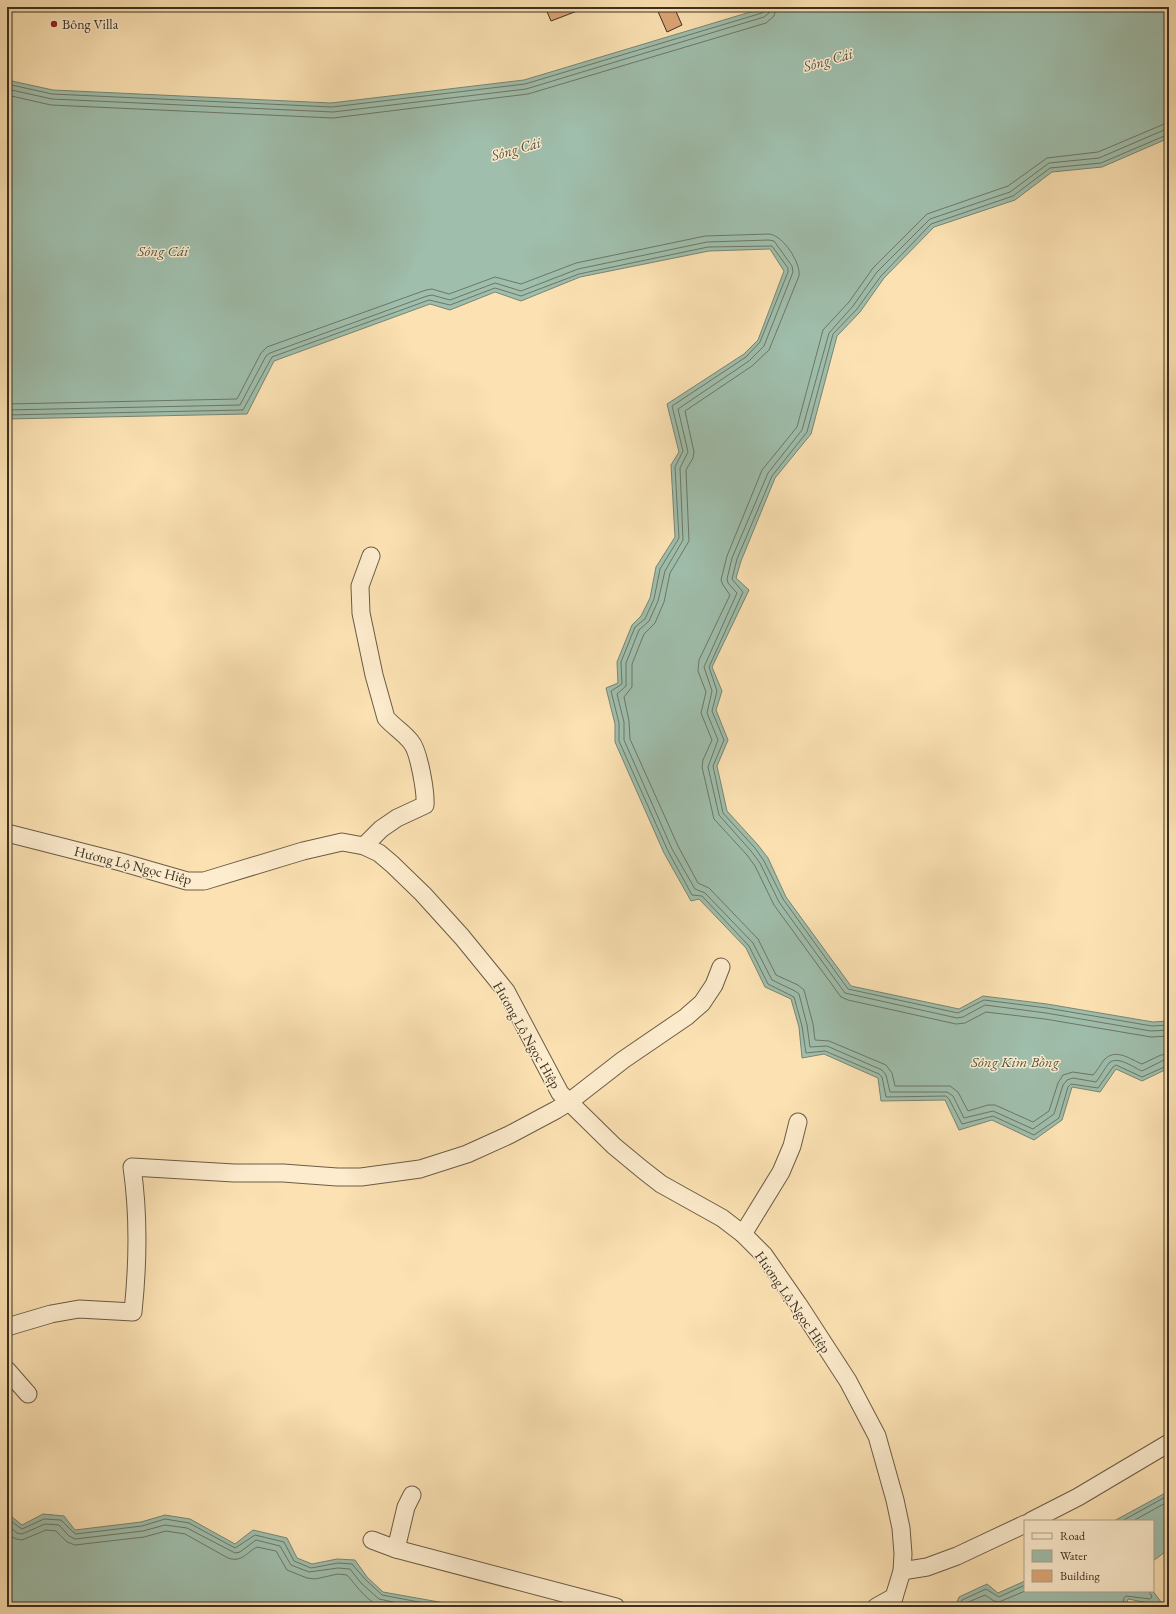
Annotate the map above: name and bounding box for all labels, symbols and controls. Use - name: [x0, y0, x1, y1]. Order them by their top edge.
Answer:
- place label: Bông Villa: [62, 15, 119, 33]
- marker: Bông Villa: [49, 19, 59, 29]
- water label: Sông Cái: [800, 43, 855, 76]
- water label: Sông Cái: [488, 132, 543, 165]
- water label: Sông Cái: [137, 241, 189, 260]
- street label: Hương Lộ Ngọc Hiệp: [72, 842, 194, 888]
- street label: Hương Lộ Ngọc Hiệp: [489, 978, 565, 1092]
- water label: Sông Kim Bồng: [970, 1052, 1060, 1071]
- street label: Hương Lộ Ngọc Hiệp: [751, 1247, 835, 1357]
- legend: [1024, 1520, 1154, 1592]
- text: Road: [1060, 1528, 1086, 1544]
- text: Water: [1060, 1548, 1087, 1564]
- text: Building: [1060, 1568, 1101, 1584]

